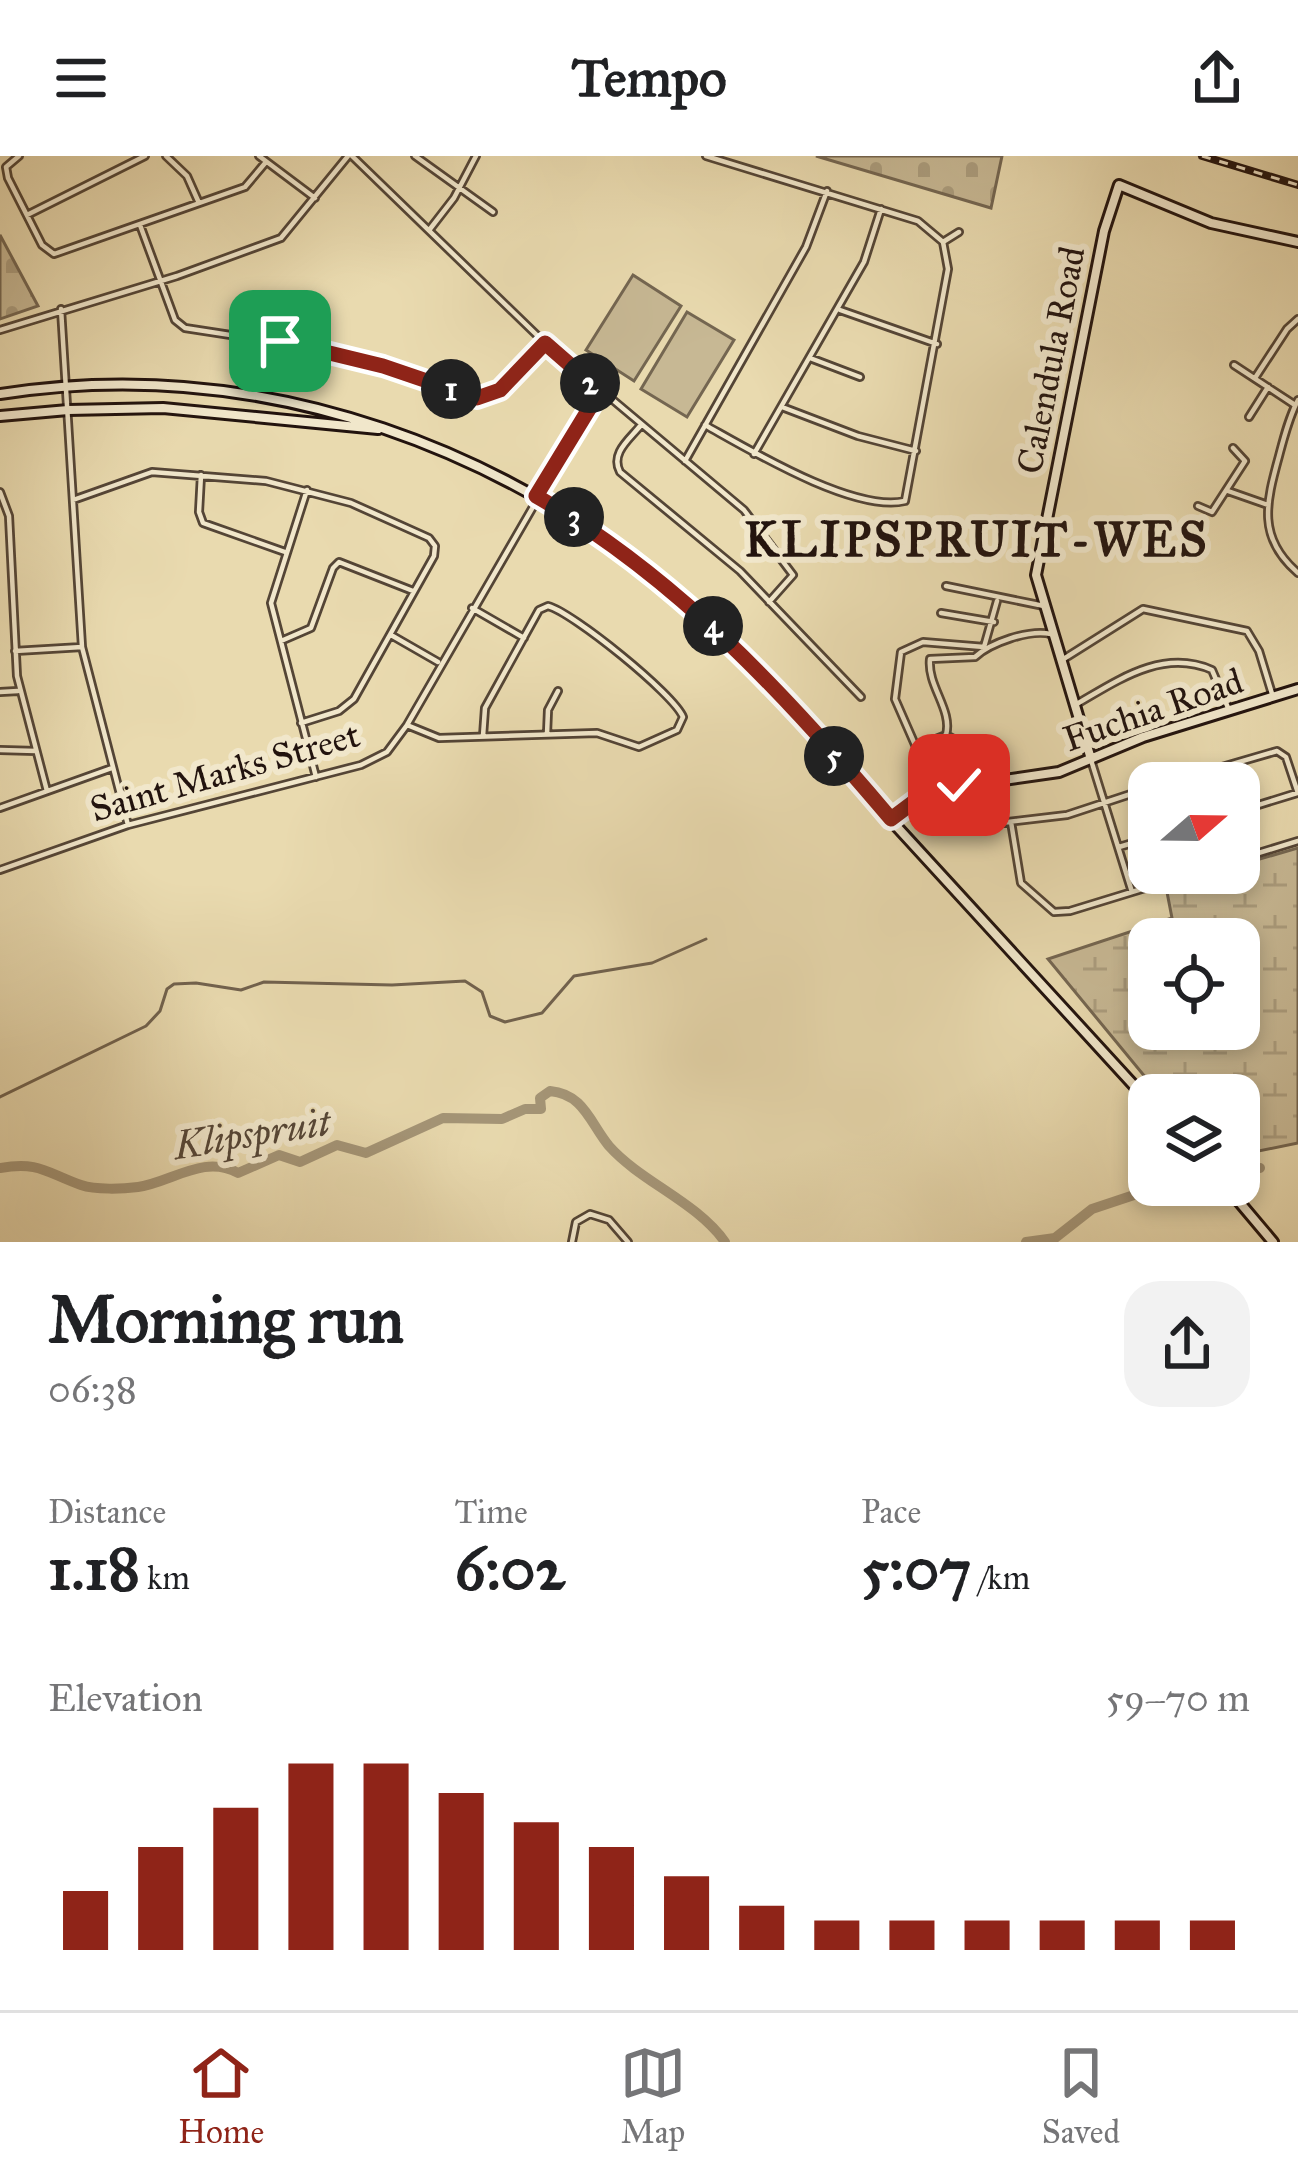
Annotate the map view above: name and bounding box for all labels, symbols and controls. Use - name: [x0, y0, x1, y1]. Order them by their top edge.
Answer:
- icon: menu: [48, 45, 114, 111]
- text: Tempo: [571, 45, 727, 111]
- icon: share: [1184, 45, 1250, 111]
- street label: Calendula Road: [1007, 243, 1095, 477]
- pin: [229, 290, 331, 392]
- icon: arrive: [247, 308, 313, 374]
- pin: 2: [560, 353, 620, 413]
- pin: 1: [421, 359, 481, 419]
- text: 2: [582, 363, 598, 403]
- text: 1: [444, 369, 458, 409]
- pin: 3: [544, 487, 604, 547]
- text: 3: [567, 497, 581, 537]
- district label: KLIPSPRUIT-WES: [744, 510, 1210, 569]
- pin: 4: [683, 596, 743, 656]
- text: 4: [704, 606, 722, 646]
- street label: Fuchia Road: [1057, 659, 1249, 761]
- street label: Saint Marks Street: [85, 712, 365, 831]
- pin: 5: [804, 726, 864, 786]
- pin: [908, 734, 1010, 836]
- text: 5: [826, 736, 842, 776]
- icon: check: [926, 752, 992, 818]
- north arrow: [1128, 762, 1260, 894]
- map controls: [1128, 762, 1260, 1206]
- button: locate: [1128, 918, 1260, 1050]
- button: layers: [1128, 1074, 1260, 1206]
- water label: Klipspruit: [169, 1098, 336, 1170]
- text: Morning run: [48, 1279, 404, 1360]
- button: share: [1124, 1281, 1250, 1407]
- text: 06:38: [48, 1365, 137, 1413]
- text: Distance: [48, 1492, 166, 1532]
- text: Time: [455, 1492, 528, 1532]
- text: Pace: [861, 1492, 921, 1532]
- text: 1.18: [48, 1532, 140, 1605]
- text: 6:02: [455, 1532, 565, 1605]
- text: 5:07: [861, 1532, 971, 1605]
- text: km: [140, 1558, 190, 1598]
- text: /km: [971, 1558, 1030, 1598]
- text: Elevation: [48, 1674, 203, 1722]
- text: 59–70 m: [1106, 1674, 1250, 1722]
- tab: Home: [178, 2040, 264, 2152]
- tab: Map: [620, 2040, 686, 2152]
- tab: Saved: [1042, 2040, 1120, 2152]

